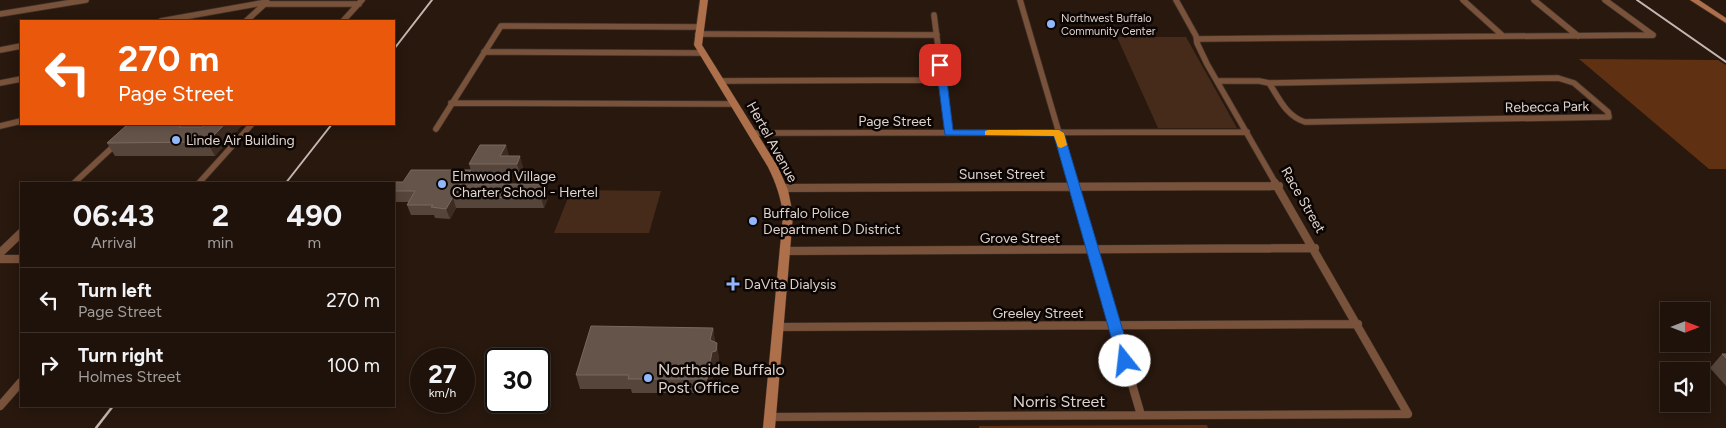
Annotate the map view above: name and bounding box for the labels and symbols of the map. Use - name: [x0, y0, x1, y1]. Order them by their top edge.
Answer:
- place label: Northwest Buffalo Community Center: [1061, 12, 1156, 38]
- marker: Northwest Buffalo Community Center: [1045, 18, 1057, 30]
- pin: [919, 44, 961, 86]
- street label: Rebecca Park: [1505, 98, 1590, 116]
- street label: Hertel Avenue: [743, 99, 801, 186]
- street label: Page Street: [858, 113, 932, 130]
- place label: Linde Air Building: [186, 132, 295, 149]
- marker: Linde Air Building: [170, 134, 182, 146]
- street label: Race Street: [1277, 164, 1329, 236]
- street label: Sunset Street: [959, 166, 1045, 183]
- place label: Elmwood Village Charter School - Hertel: [452, 168, 598, 201]
- marker: Elmwood Village Charter School - Hertel: [436, 178, 448, 190]
- place label: Buffalo Police Department D District: [763, 205, 900, 238]
- marker: Buffalo Police Department D District: [747, 215, 759, 227]
- street label: Grove Street: [980, 230, 1060, 247]
- place label: DaVita Dialysis: [744, 276, 836, 293]
- marker: DaVita Dialysis: [726, 277, 740, 291]
- north arrow: [1660, 302, 1710, 352]
- street label: Greeley Street: [992, 305, 1084, 322]
- position arrow: [1098, 334, 1150, 386]
- speed limit sign: 30: [485, 348, 550, 413]
- place label: Northside Buffalo Post Office: [658, 360, 785, 397]
- marker: Northside Buffalo Post Office: [642, 372, 654, 384]
- street label: Norris Street: [1013, 392, 1105, 411]

